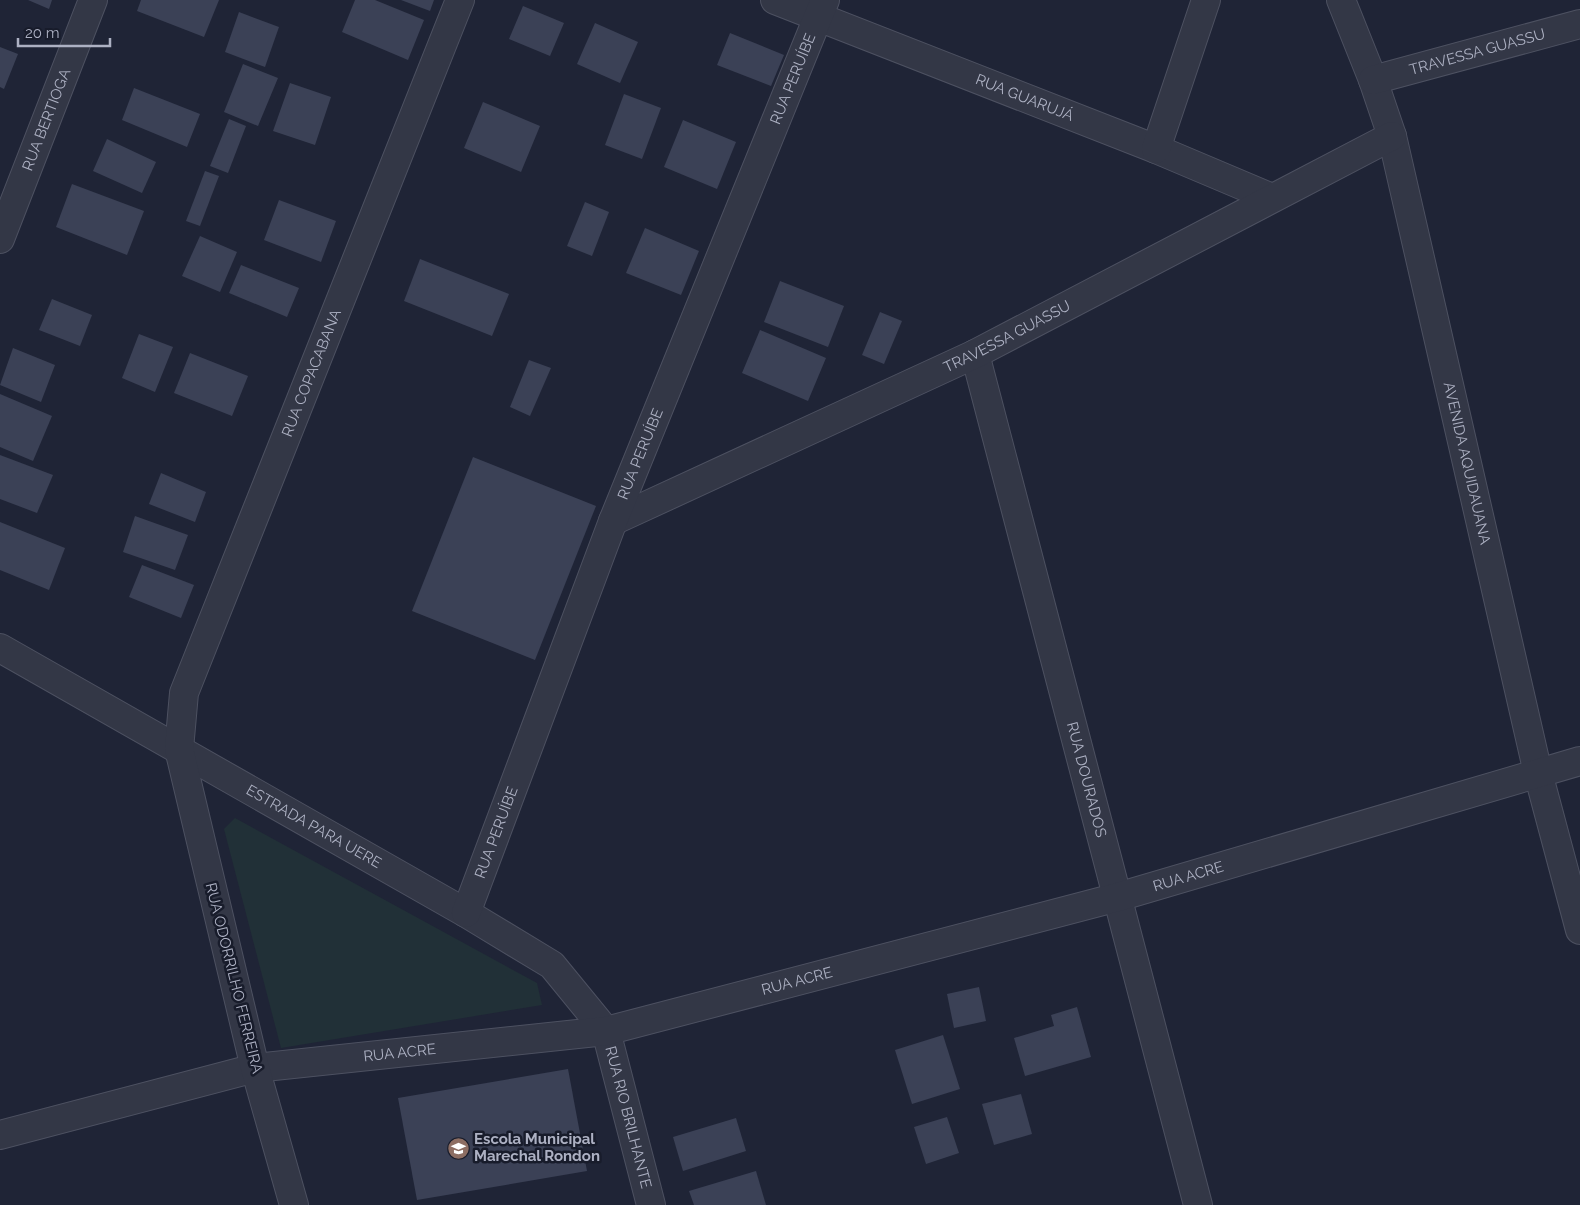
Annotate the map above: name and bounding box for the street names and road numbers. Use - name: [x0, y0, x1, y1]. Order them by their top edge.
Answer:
- street label: TRAVESSA GUASSU: [1407, 25, 1547, 79]
- street label: RUA PERUÍBE: [766, 31, 819, 127]
- street label: RUA BERTIOGA: [18, 66, 74, 173]
- street label: RUA GUARUJÁ: [973, 70, 1076, 125]
- street label: TRAVESSA GUASSU: [941, 297, 1073, 376]
- street label: RUA COPACABANA: [278, 307, 345, 440]
- street label: AVENIDA AQUIDAUANA: [1440, 380, 1494, 546]
- street label: RUA PERUÍBE: [614, 406, 667, 502]
- street label: RUA DOURADOS: [1063, 720, 1110, 839]
- street label: ESTRADA PARA UERE: [243, 781, 385, 872]
- street label: RUA PERUÍBE: [471, 784, 522, 881]
- street label: RUA ACRE: [1151, 857, 1226, 895]
- street label: RUA ODORRILHO FERREIRA: [202, 881, 266, 1075]
- street label: RUA ACRE: [759, 963, 834, 999]
- street label: RUA ACRE: [362, 1040, 437, 1066]
- street label: RUA RIO BRILHANTE: [601, 1044, 655, 1190]

